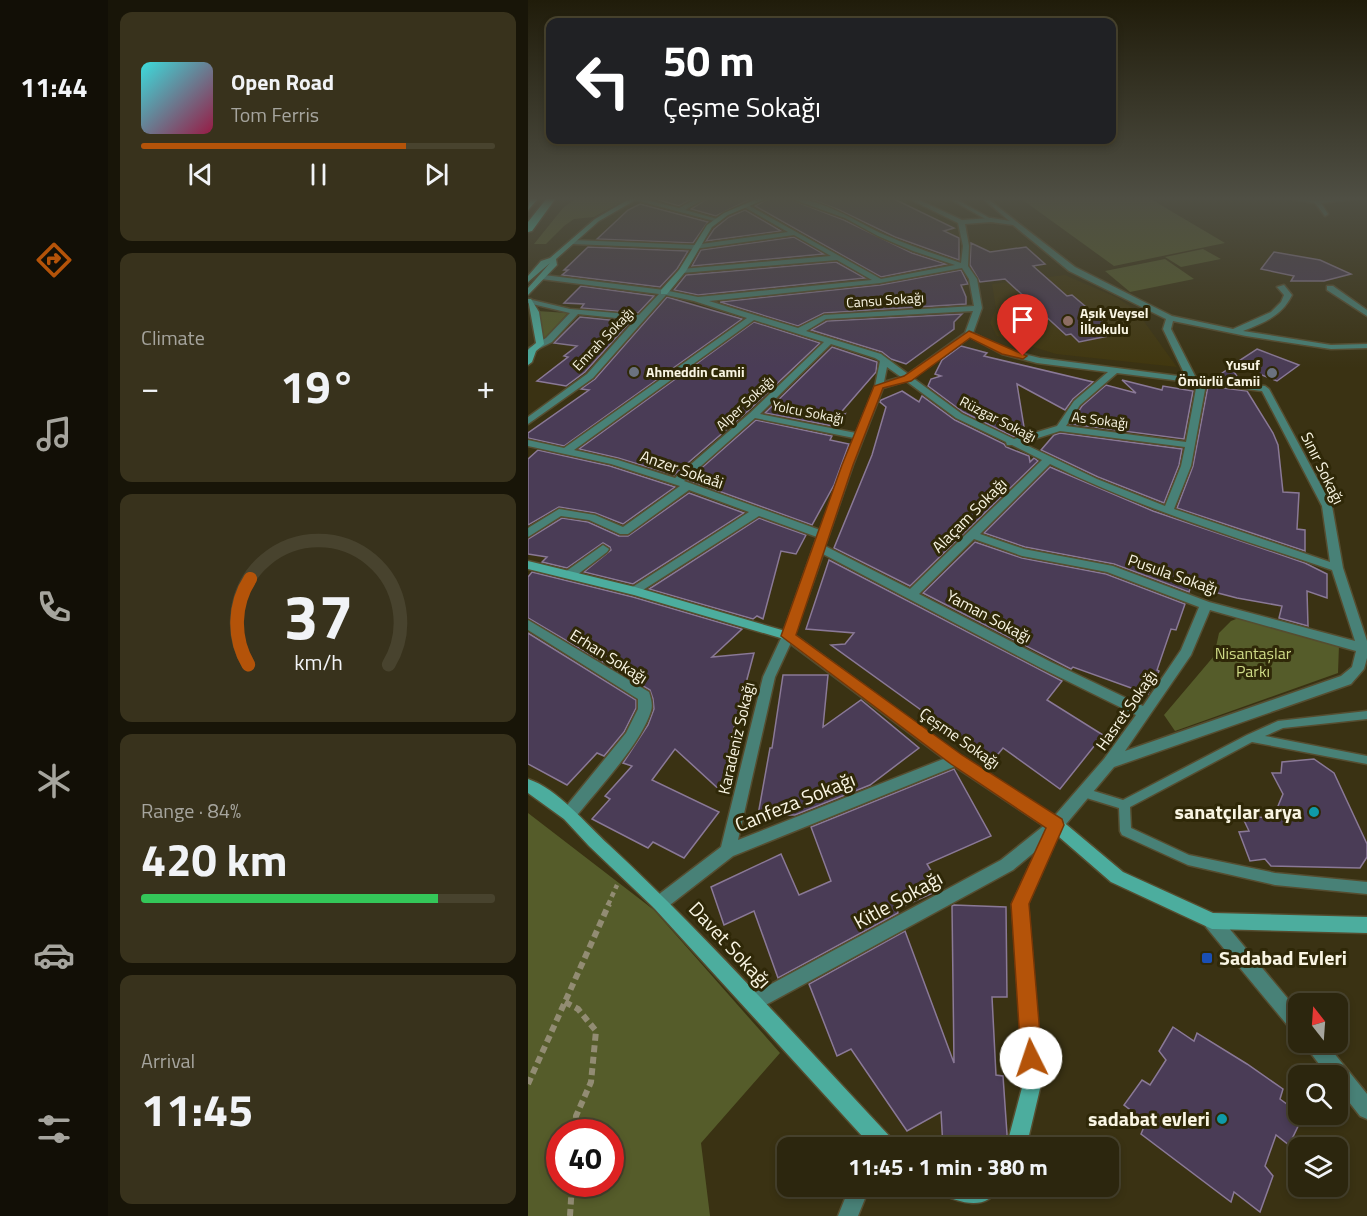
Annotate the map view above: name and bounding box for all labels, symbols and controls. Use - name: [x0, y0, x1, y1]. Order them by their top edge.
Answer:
- text: 50 m: [663, 28, 755, 92]
- icon: left: [564, 42, 642, 120]
- text: Open Road: [231, 65, 334, 99]
- text: 11:44: [20, 66, 88, 107]
- text: Çeşme Sokağı: [663, 86, 821, 127]
- text: Tom Ferris: [231, 99, 319, 130]
- icon: previous: [184, 158, 217, 191]
- icon: pause: [302, 158, 335, 191]
- icon: next: [420, 158, 453, 191]
- icon: directions: [33, 239, 75, 281]
- street label: Cansu Sokağı: [845, 286, 925, 313]
- pin: [997, 294, 1048, 356]
- street label: Emrah Sokağı: [567, 302, 638, 375]
- place label: Aşık Veysel İlkokulu: [1080, 302, 1148, 339]
- icon: arrive: [1006, 303, 1039, 336]
- marker: Aşık Veysel İlkokulu: [1061, 314, 1075, 328]
- text: Climate: [141, 322, 205, 353]
- text: 19°: [280, 352, 356, 420]
- place label: Yusuf Ömürlü Camii: [1178, 354, 1260, 391]
- place label: Ahmeddin Camii: [646, 361, 745, 382]
- text: −: [141, 362, 159, 412]
- text: +: [477, 362, 495, 412]
- marker: Ahmeddin Camii: [627, 365, 641, 379]
- marker: Yusuf Ömürlü Camii: [1265, 366, 1279, 380]
- street label: Alper Sokağı: [711, 370, 778, 435]
- street label: Rüzgar Sokağı: [956, 390, 1040, 447]
- street label: Yolcu Sokağı: [770, 394, 846, 429]
- street label: As Sokağı: [1071, 406, 1130, 433]
- icon: music: [33, 413, 75, 455]
- street label: Sınır Sokağı: [1295, 428, 1351, 508]
- street label: Anzer Sokaåi: [637, 444, 727, 494]
- street label: Alaçam Sokağı: [926, 472, 1012, 558]
- street label: Pusula Sokağı: [1125, 547, 1221, 601]
- text: 37: [283, 568, 353, 663]
- street label: Yaman Sokağı: [942, 583, 1036, 649]
- icon: phone: [33, 586, 75, 628]
- street label: Erhan Sokağı: [565, 623, 653, 689]
- park label: Nisantaşlar Parkı: [1215, 641, 1292, 683]
- text: km/h: [294, 646, 342, 678]
- street label: Hasret Sokağı: [1089, 665, 1163, 755]
- street label: Karadeniz Sokağı: [711, 679, 761, 797]
- street label: Çeşme Sokağı: [915, 701, 1005, 775]
- icon: climate: [33, 760, 75, 802]
- street label: Canfeza Sokağı: [730, 763, 860, 840]
- text: Range · 84%: [141, 795, 241, 826]
- place label: sanatçılar arya: [1175, 796, 1302, 827]
- marker: sanatçılar arya: [1307, 805, 1321, 819]
- text: 420 km: [141, 825, 287, 893]
- street label: Kitle Sokağı: [848, 862, 948, 937]
- street label: Davet Sokağı: [682, 894, 779, 995]
- icon: car: [33, 934, 75, 976]
- place label: Sadabad Evleri: [1219, 942, 1347, 973]
- marker: Sadabad Evleri: [1200, 951, 1214, 965]
- north arrow: [1288, 993, 1348, 1053]
- map controls: [1288, 993, 1348, 1197]
- position arrow: [999, 1026, 1063, 1090]
- text: Arrival: [141, 1045, 195, 1076]
- button: search: [1288, 1065, 1348, 1125]
- text: 11:45: [141, 1075, 253, 1143]
- place label: sadabat evleri: [1088, 1103, 1210, 1134]
- icon: filters: [33, 1108, 75, 1150]
- marker: sadabat evleri: [1215, 1112, 1229, 1126]
- speed limit sign: 40: [546, 1119, 624, 1197]
- button: layers: [1288, 1137, 1348, 1197]
- text: 11:45 · 1 min · 380 m: [848, 1150, 1048, 1184]

